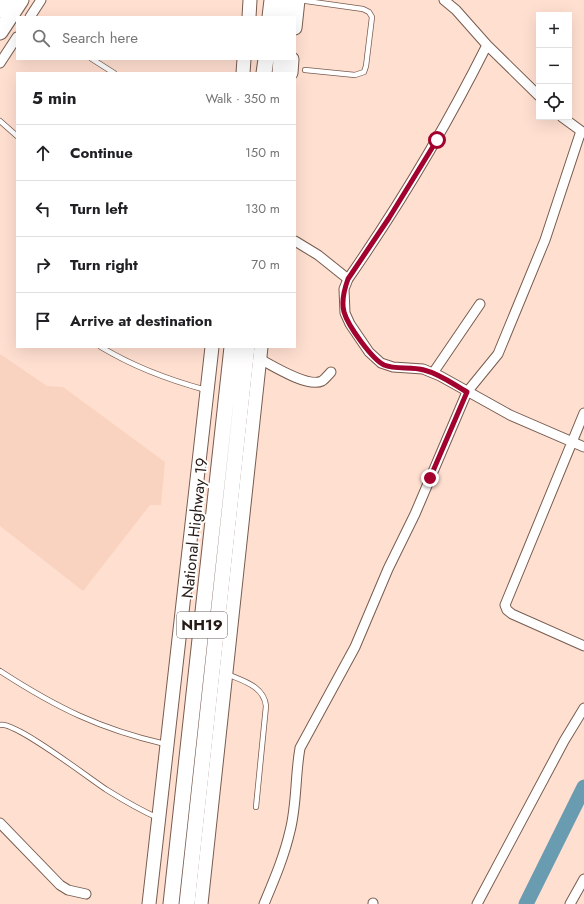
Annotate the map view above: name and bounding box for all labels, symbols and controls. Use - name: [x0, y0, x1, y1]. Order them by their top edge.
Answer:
- map controls: [536, 12, 572, 120]
- button: +: [536, 12, 572, 48]
- search box: [16, 16, 296, 60]
- icon: search: [30, 27, 52, 49]
- text: Search here: [62, 27, 138, 49]
- button: −: [536, 48, 572, 84]
- button: locate: [536, 84, 572, 120]
- text: 5 min: [32, 86, 76, 110]
- text: Walk · 350 m: [205, 89, 280, 108]
- route start: [428, 131, 446, 149]
- icon: ahead: [32, 142, 54, 164]
- text: Continue: [70, 142, 133, 164]
- text: 150 m: [245, 143, 280, 162]
- icon: left: [32, 198, 54, 220]
- text: Turn left: [70, 198, 128, 220]
- text: 130 m: [245, 199, 280, 218]
- icon: right: [32, 254, 54, 276]
- text: Turn right: [70, 254, 138, 276]
- text: 70 m: [251, 255, 280, 274]
- icon: arrive: [32, 310, 54, 332]
- text: Arrive at destination: [70, 310, 212, 332]
- street label: National Highway 19: [176, 457, 213, 599]
- route end: [421, 469, 439, 487]
- road number: NH19: [177, 612, 227, 638]

